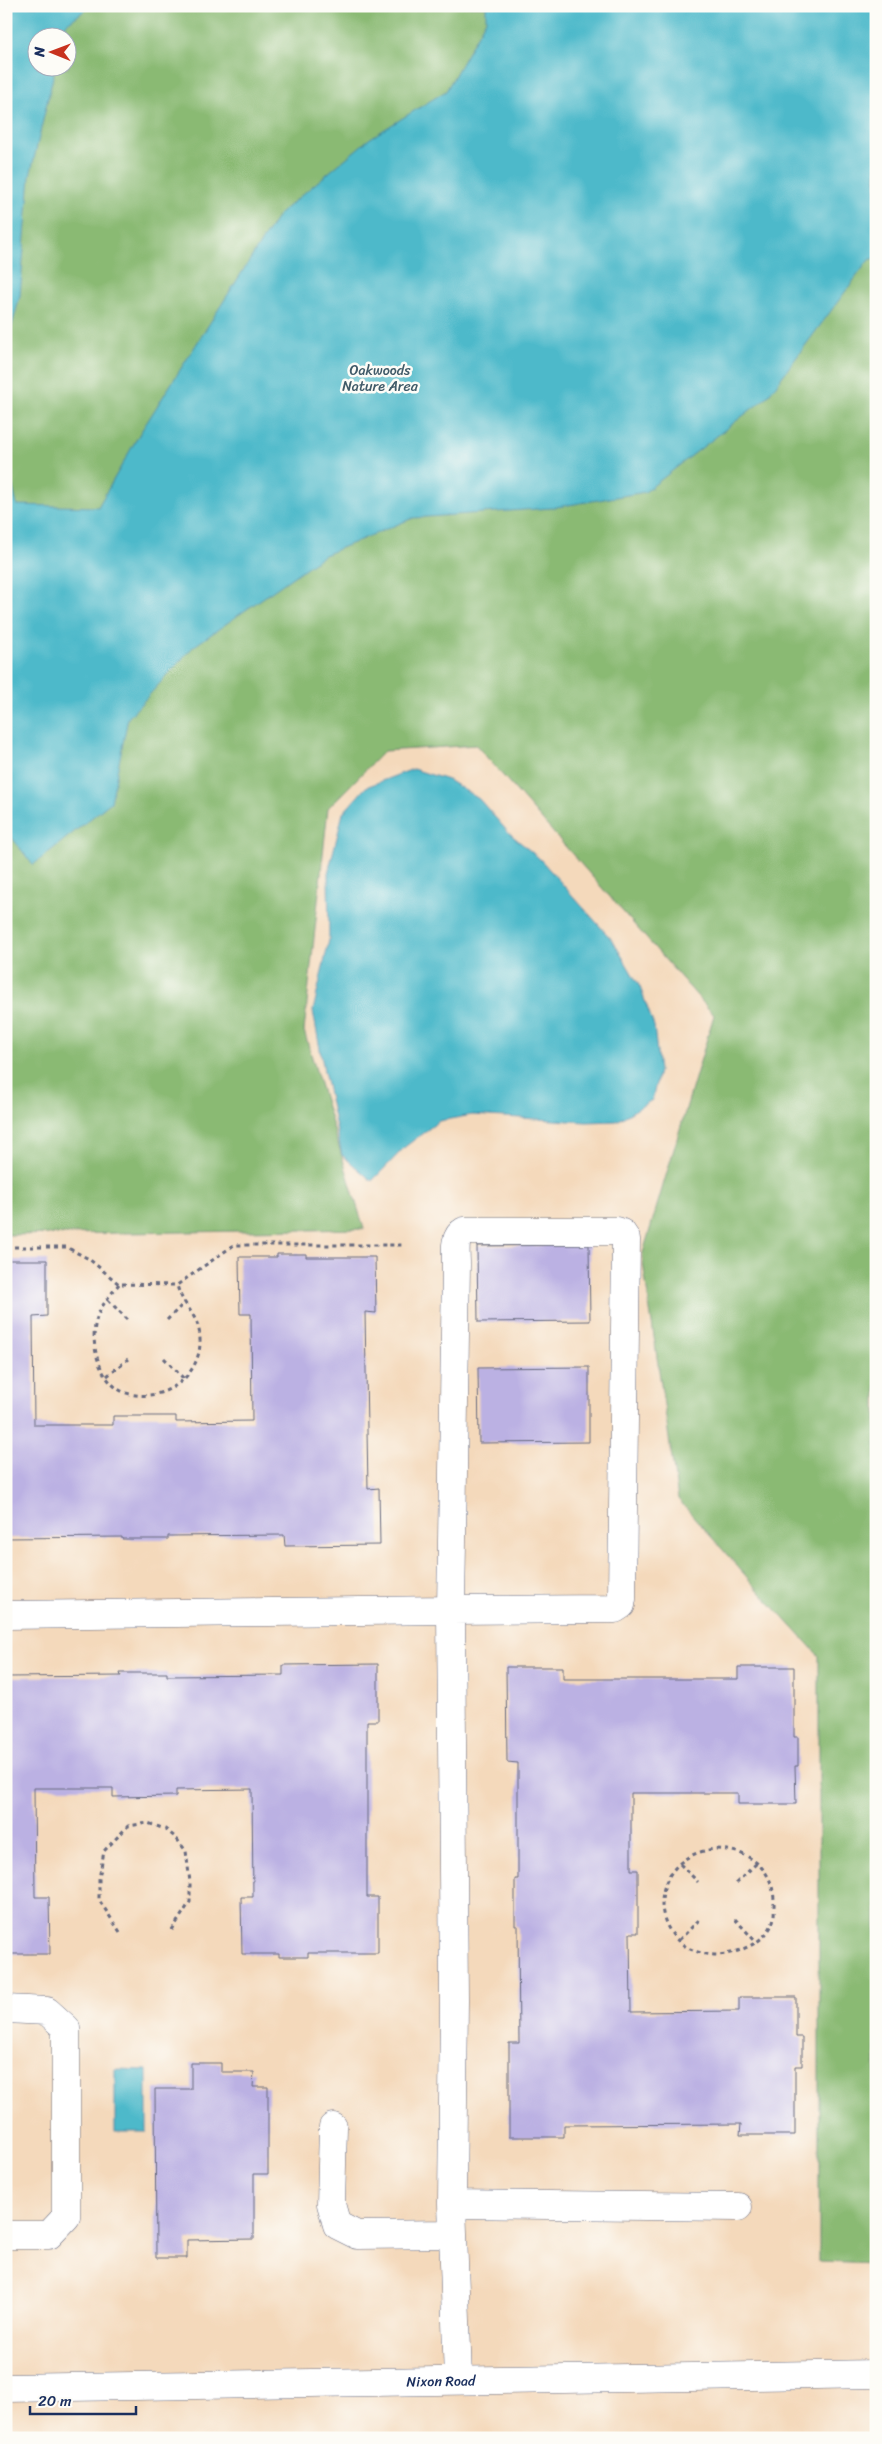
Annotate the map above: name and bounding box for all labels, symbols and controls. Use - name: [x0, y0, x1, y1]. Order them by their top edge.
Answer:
- north arrow: [28, 28, 78, 78]
- text: N: [27, 46, 52, 58]
- park label: Oakwoods Nature Area: [342, 358, 419, 399]
- street label: Nixon Road: [406, 2368, 477, 2394]
- scale bar: [30, 2384, 136, 2416]
- text: 20 m: [38, 2388, 72, 2414]

